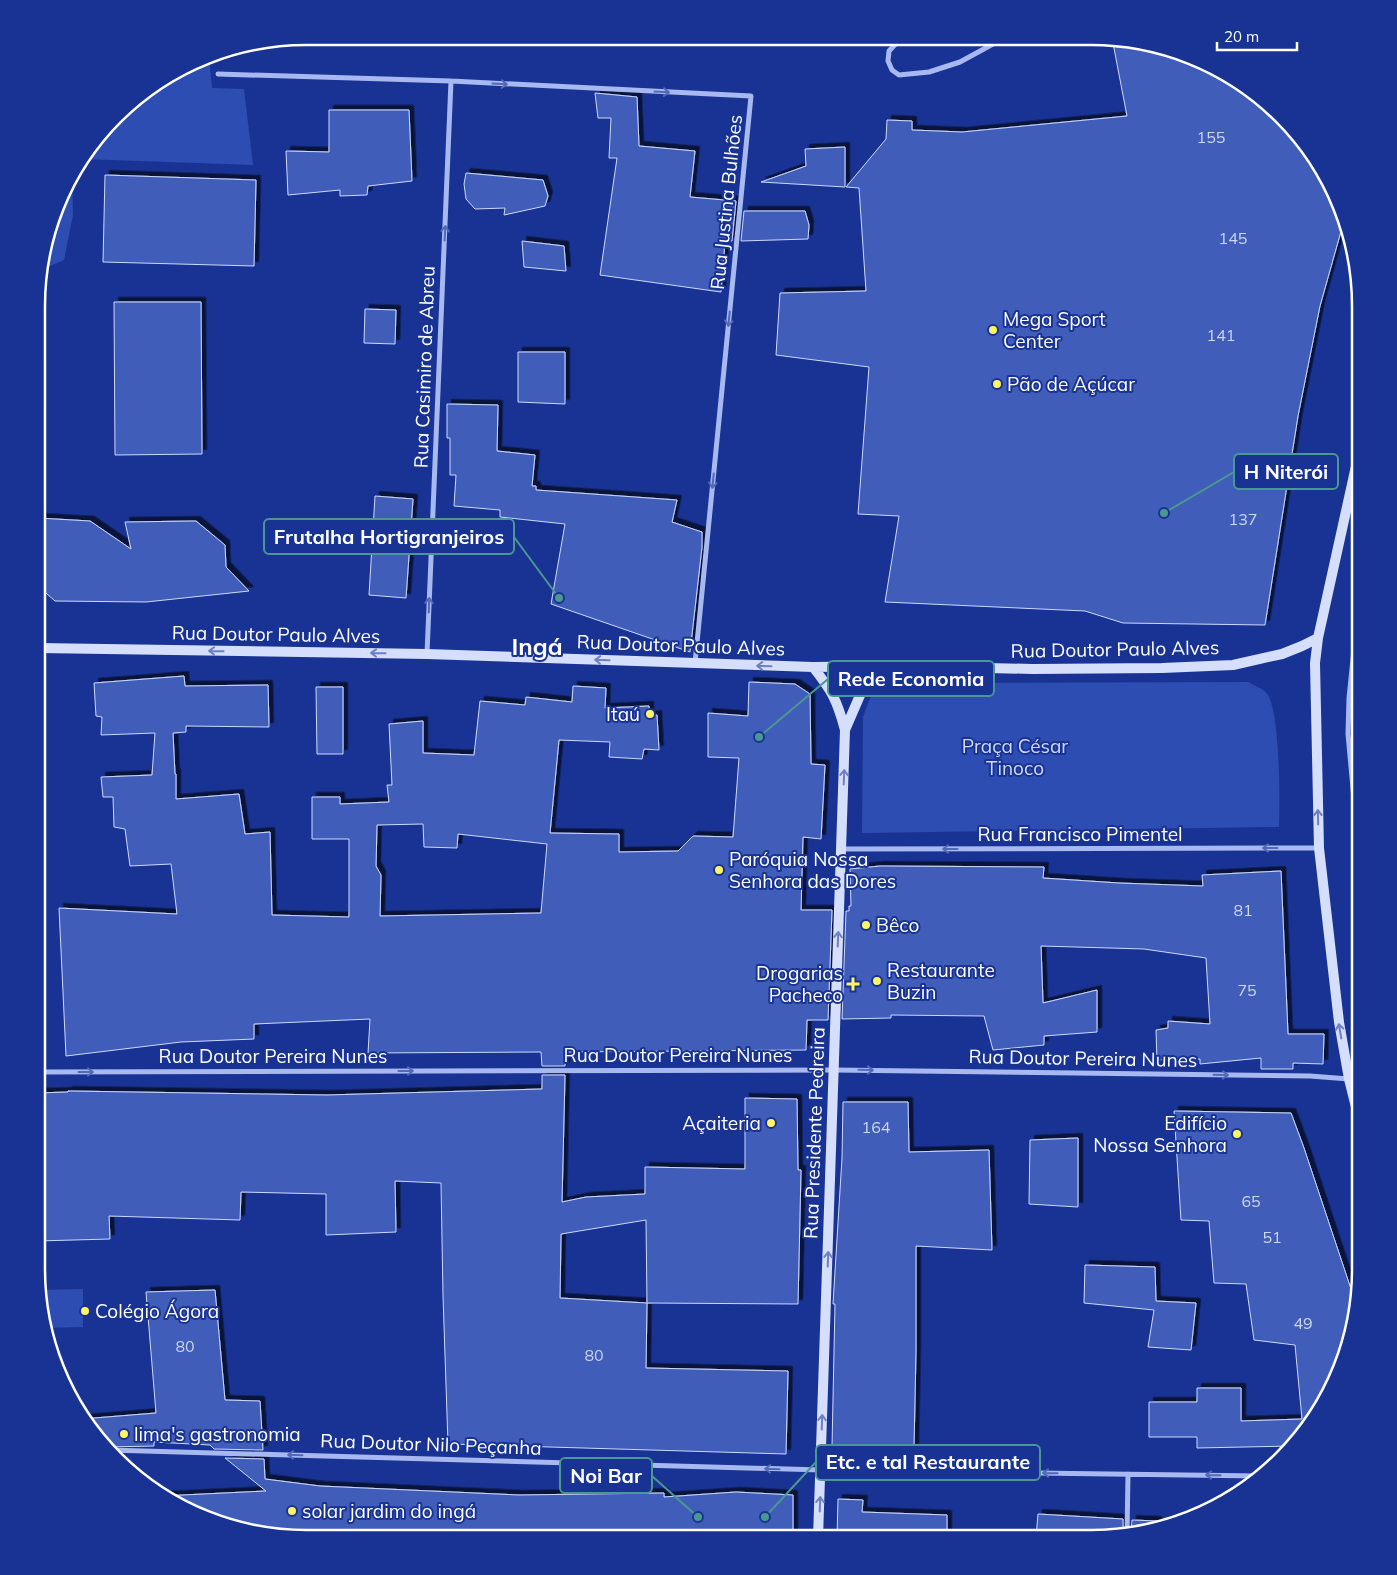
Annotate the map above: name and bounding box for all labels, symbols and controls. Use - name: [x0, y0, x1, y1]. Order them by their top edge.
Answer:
- scale bar: [1217, 20, 1297, 52]
- text: 20 m: [1224, 27, 1259, 46]
- one-way arrow: [492, 79, 508, 88]
- one-way arrow: [654, 87, 670, 96]
- street label: Rua Justina Bulhões: [705, 113, 747, 291]
- house number: 155: [1197, 127, 1225, 147]
- one-way arrow: [440, 225, 449, 241]
- house number: 145: [1219, 228, 1247, 248]
- street label: Rua Casimiro de Abreu: [408, 265, 440, 469]
- place label: Mega Sport Center: [1003, 307, 1106, 353]
- one-way arrow: [725, 311, 734, 327]
- marker: Mega Sport Center: [987, 324, 999, 336]
- house number: 141: [1207, 325, 1235, 345]
- place label: Pão de Açúcar: [1007, 372, 1135, 396]
- marker: Pão de Açúcar: [991, 378, 1003, 390]
- callout: H Niterói: [1234, 454, 1338, 489]
- text: H Niterói: [1244, 459, 1328, 484]
- one-way arrow: [709, 472, 718, 488]
- house number: 137: [1229, 509, 1257, 529]
- callout: Frutalha Hortigranjeiros: [264, 519, 514, 554]
- text: Frutalha Hortigranjeiros: [274, 524, 504, 549]
- one-way arrow: [424, 597, 433, 613]
- street label: Rua Doutor Paulo Alves: [172, 620, 380, 648]
- street label: Rua Doutor Paulo Alves: [576, 629, 786, 661]
- district label: Ingá: [511, 631, 563, 661]
- street label: Rua Doutor Paulo Alves: [1011, 635, 1219, 663]
- one-way arrow: [208, 646, 224, 655]
- one-way arrow: [370, 648, 386, 658]
- one-way arrow: [594, 656, 610, 665]
- one-way arrow: [756, 661, 772, 670]
- callout: Rede Economia: [828, 661, 994, 696]
- text: Rede Economia: [838, 666, 984, 691]
- place label: Itaú: [606, 702, 640, 726]
- marker: Itaú: [644, 708, 656, 720]
- park label: Praça César Tinoco: [962, 734, 1068, 780]
- one-way arrow: [839, 769, 849, 786]
- one-way arrow: [1313, 810, 1323, 826]
- street label: Rua Francisco Pimentel: [977, 822, 1183, 846]
- one-way arrow: [1262, 843, 1278, 853]
- one-way arrow: [942, 844, 958, 854]
- place label: Paróquia Nossa Senhora das Dores: [729, 847, 896, 893]
- marker: Paróquia Nossa Senhora das Dores: [713, 864, 725, 876]
- house number: 81: [1233, 900, 1253, 920]
- place label: Bêco: [876, 913, 919, 937]
- marker: Bêco: [860, 919, 872, 931]
- one-way arrow: [834, 932, 843, 948]
- place label: Restaurante Buzin: [887, 958, 995, 1004]
- place label: Drogarias Pacheco: [756, 961, 843, 1007]
- marker: Restaurante Buzin: [871, 975, 883, 987]
- marker: Drogarias Pacheco: [847, 978, 859, 990]
- house number: 75: [1237, 980, 1257, 1000]
- one-way arrow: [1335, 1023, 1345, 1039]
- street label: Rua Presidente Pedreira: [798, 1027, 830, 1239]
- street label: Rua Doutor Pereira Nunes: [564, 1043, 792, 1067]
- street label: Rua Doutor Pereira Nunes: [159, 1044, 387, 1068]
- street label: Rua Doutor Pereira Nunes: [968, 1044, 1198, 1072]
- one-way arrow: [858, 1065, 874, 1075]
- one-way arrow: [398, 1066, 414, 1076]
- one-way arrow: [78, 1067, 94, 1077]
- one-way arrow: [1212, 1070, 1229, 1080]
- place label: Açaiteria: [682, 1111, 761, 1135]
- place label: Edifício Nossa Senhora: [1093, 1111, 1227, 1157]
- marker: Açaiteria: [765, 1117, 777, 1129]
- house number: 164: [862, 1117, 891, 1137]
- marker: Edifício Nossa Senhora: [1231, 1128, 1243, 1140]
- house number: 65: [1241, 1191, 1261, 1211]
- house number: 51: [1262, 1227, 1282, 1247]
- one-way arrow: [823, 1251, 832, 1267]
- place label: Colégio Ágora: [95, 1299, 219, 1323]
- marker: Colégio Ágora: [79, 1305, 91, 1317]
- house number: 49: [1293, 1313, 1313, 1333]
- house number: 80: [175, 1336, 195, 1356]
- house number: 80: [584, 1345, 604, 1365]
- one-way arrow: [818, 1414, 827, 1430]
- place label: lima's gastronomia: [134, 1422, 301, 1446]
- marker: lima's gastronomia: [118, 1428, 130, 1440]
- street label: Rua Doutor Nilo Peçanha: [320, 1428, 542, 1460]
- callout: Etc. e tal Restaurante: [816, 1445, 1040, 1480]
- text: Etc. e tal Restaurante: [826, 1449, 1030, 1474]
- one-way arrow: [287, 1450, 303, 1460]
- callout: Noi Bar: [560, 1458, 652, 1493]
- text: Noi Bar: [570, 1463, 642, 1488]
- one-way arrow: [764, 1464, 780, 1474]
- one-way arrow: [1042, 1468, 1058, 1478]
- one-way arrow: [1205, 1471, 1221, 1480]
- one-way arrow: [815, 1497, 824, 1513]
- place label: solar jardim do ingá: [302, 1499, 476, 1523]
- marker: solar jardim do ingá: [286, 1505, 298, 1517]

